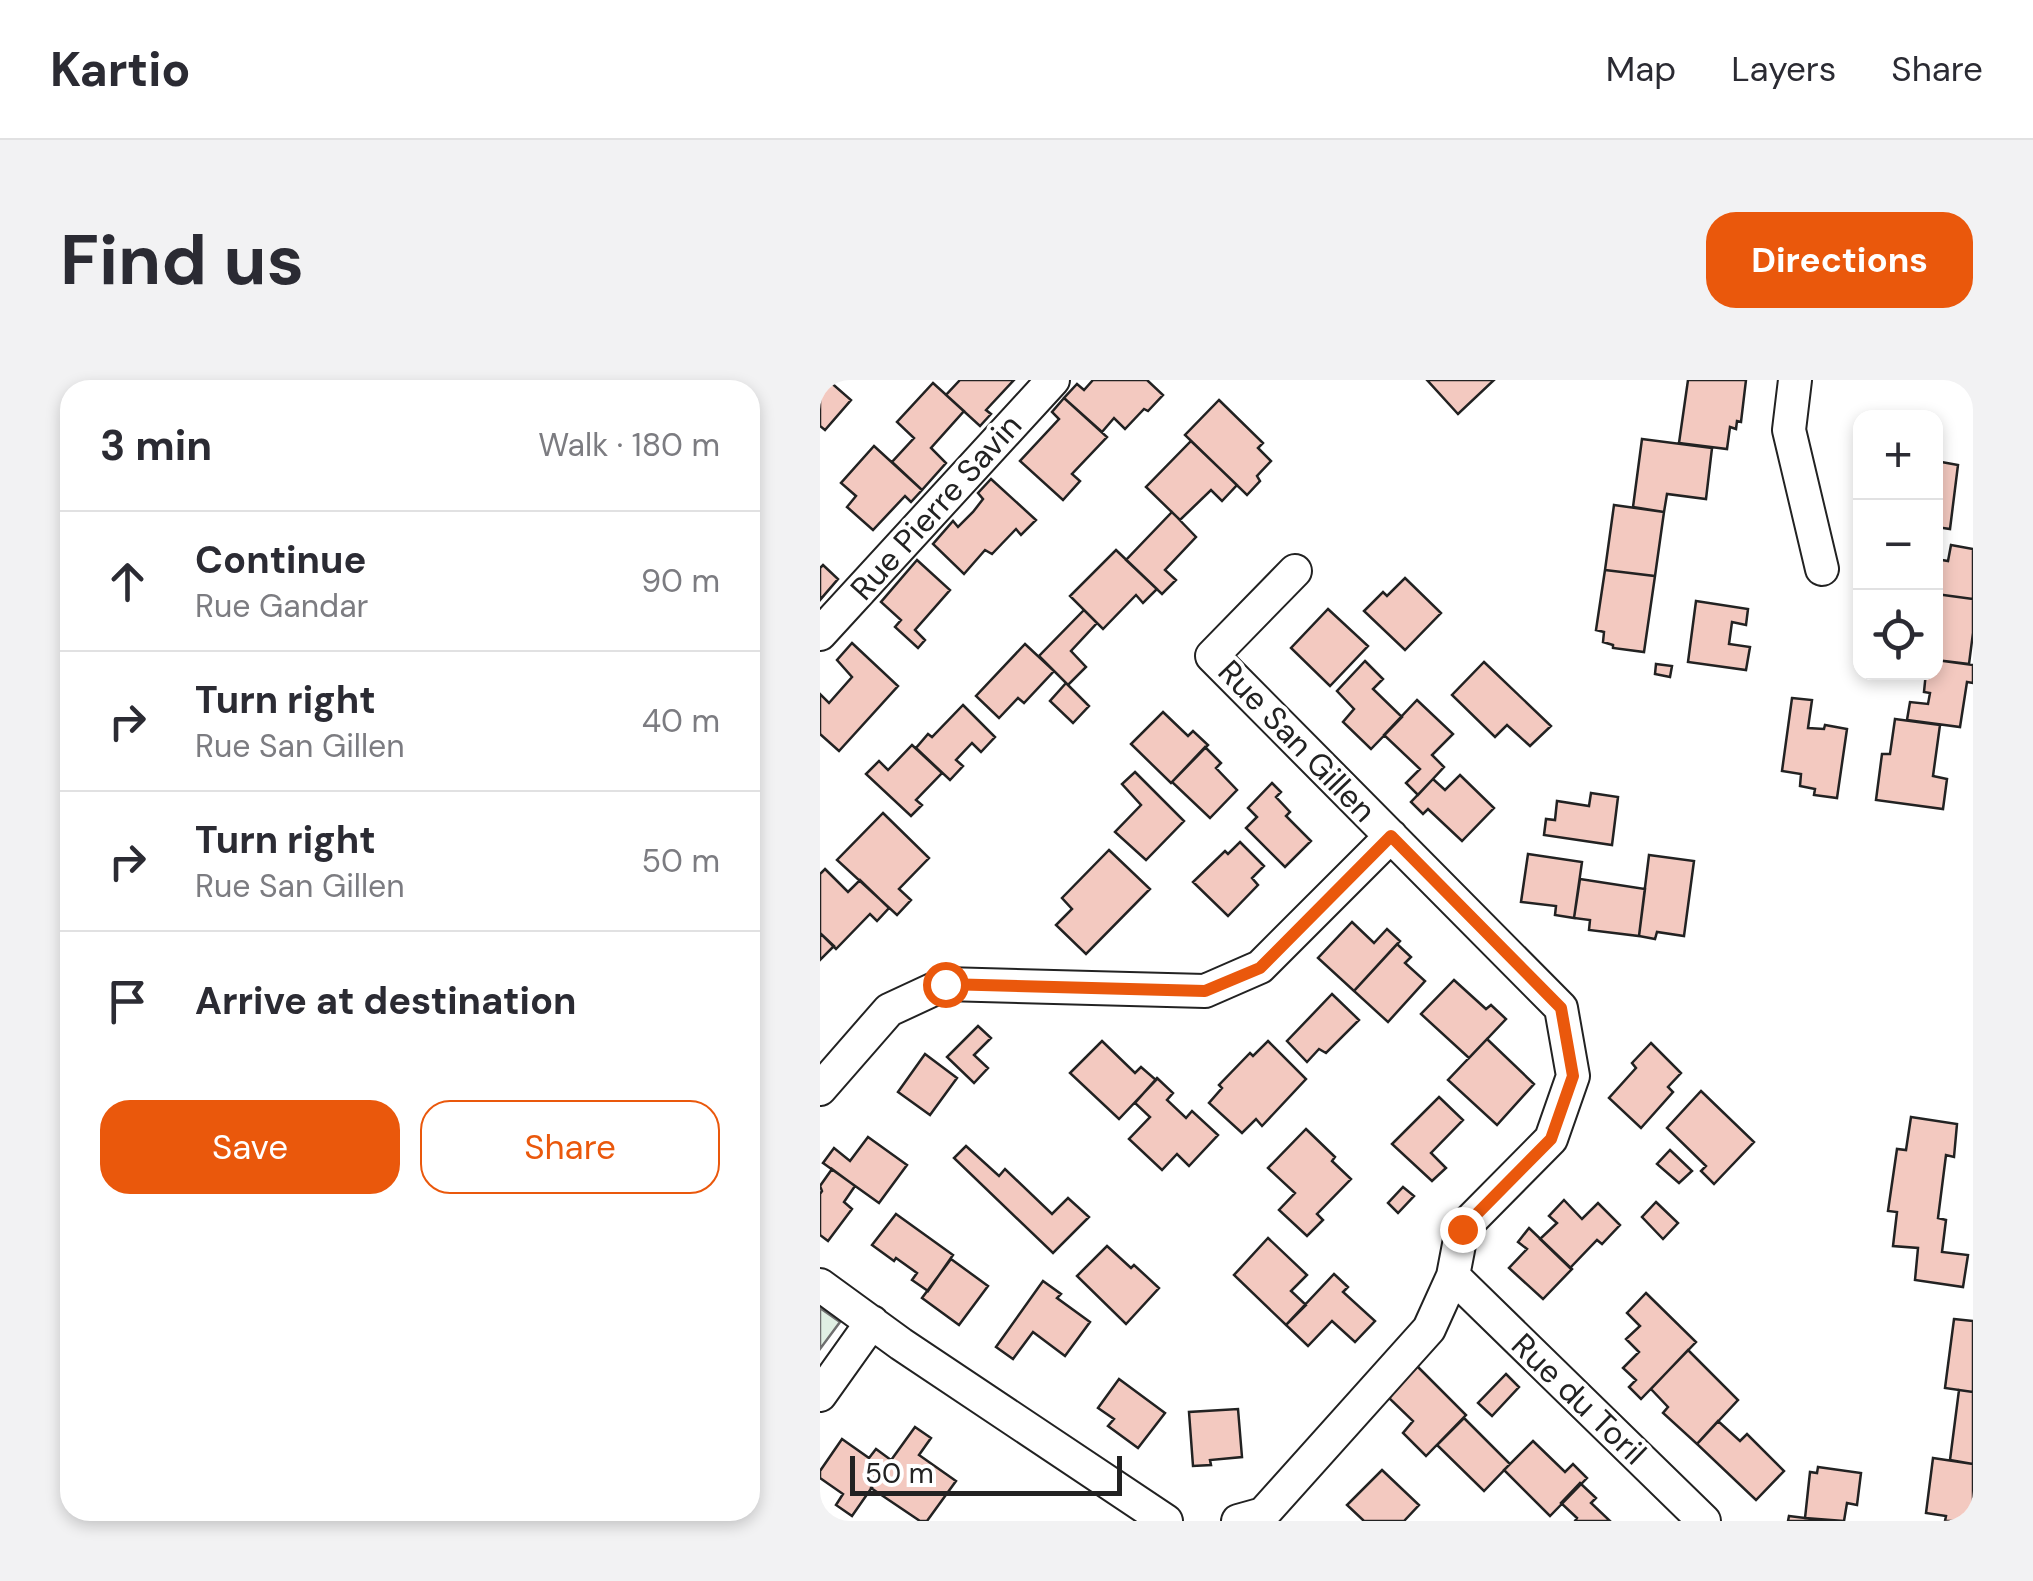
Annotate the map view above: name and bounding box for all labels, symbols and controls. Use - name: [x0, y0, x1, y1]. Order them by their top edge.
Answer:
- text: Kartio: [50, 38, 191, 101]
- text: Map: [1606, 46, 1676, 92]
- text: Layers: [1731, 46, 1836, 92]
- text: Share: [1891, 46, 1983, 92]
- button: Directions: [1706, 212, 1973, 308]
- text: Find us: [60, 215, 304, 306]
- street label: Rue Pierre Savin: [841, 405, 1031, 609]
- map controls: [1853, 410, 1943, 680]
- button: +: [1853, 410, 1943, 500]
- text: 3 min: [100, 418, 212, 473]
- text: Walk · 180 m: [538, 424, 720, 466]
- button: −: [1853, 500, 1943, 590]
- text: Continue: [195, 535, 366, 585]
- icon: ahead: [100, 554, 155, 609]
- text: 90 m: [641, 560, 720, 602]
- text: Rue Gandar: [195, 585, 368, 627]
- button: locate: [1853, 590, 1943, 680]
- street label: Rue San Gillen: [1209, 651, 1385, 831]
- text: Turn right: [195, 675, 376, 725]
- icon: right: [100, 694, 155, 749]
- text: 40 m: [642, 700, 720, 742]
- text: Rue San Gillen: [195, 725, 405, 767]
- text: Turn right: [195, 815, 376, 865]
- icon: right: [100, 834, 155, 889]
- text: 50 m: [642, 840, 720, 882]
- text: Rue San Gillen: [195, 865, 405, 907]
- route start: [923, 962, 969, 1008]
- icon: arrive: [100, 974, 155, 1029]
- text: Arrive at destination: [195, 976, 577, 1026]
- button: Save: [100, 1100, 400, 1194]
- button: Share: [420, 1100, 720, 1194]
- route end: [1440, 1207, 1486, 1253]
- street label: Rue du Toril: [1503, 1324, 1655, 1474]
- scale bar: [850, 1451, 1122, 1496]
- text: 50 m: [865, 1455, 934, 1492]

